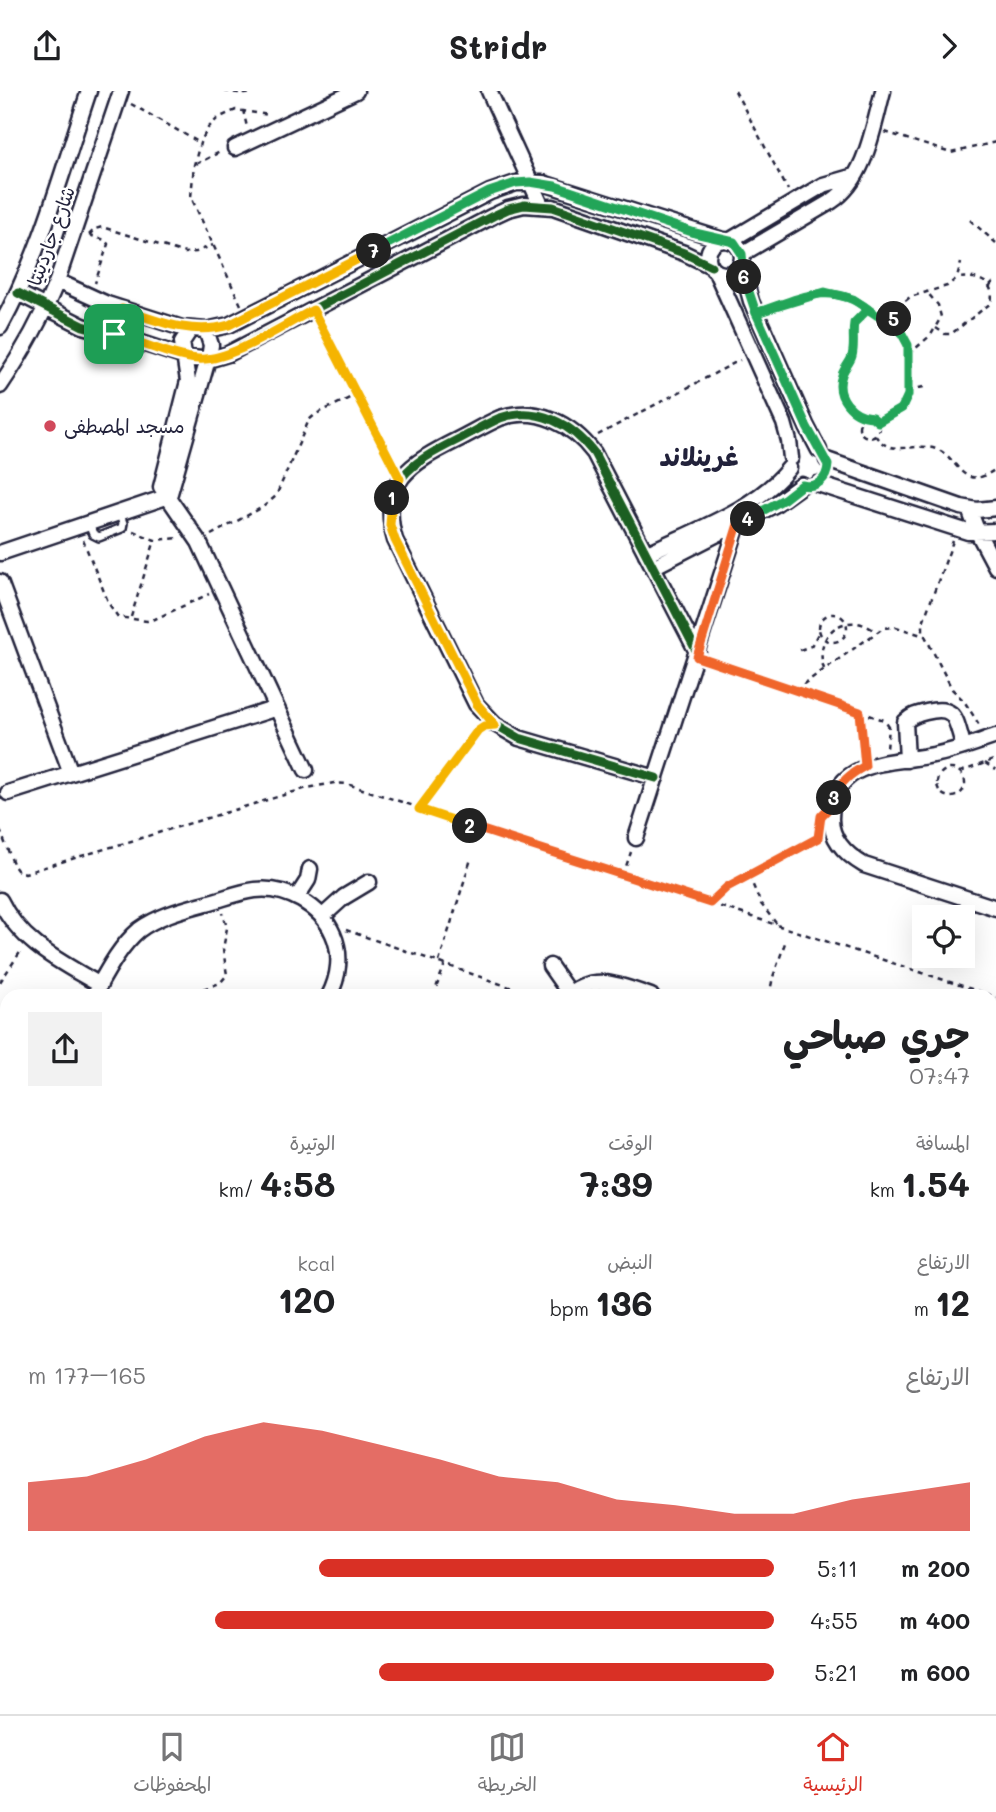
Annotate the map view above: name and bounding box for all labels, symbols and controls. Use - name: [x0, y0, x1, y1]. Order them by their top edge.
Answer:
- text: Stridr: [449, 25, 547, 67]
- icon: share: [28, 27, 66, 65]
- icon: forward: [930, 27, 968, 65]
- street label: شارع جاردينيا: [21, 183, 82, 290]
- pin: 7: [356, 233, 392, 269]
- text: 7: [368, 238, 379, 263]
- pin: 6: [726, 259, 762, 295]
- text: 6: [738, 264, 749, 289]
- pin: 5: [876, 301, 912, 337]
- pin: [84, 304, 144, 364]
- text: 5: [888, 306, 899, 331]
- icon: arrive: [95, 315, 133, 353]
- place label: مسجد المصطفى: [64, 413, 185, 439]
- marker: مسجد المصطفى: [42, 418, 58, 434]
- district label: غرينلاند: [660, 439, 739, 473]
- pin: 1: [374, 481, 410, 515]
- text: 1: [387, 485, 396, 510]
- pin: 4: [730, 501, 766, 537]
- text: 4: [741, 506, 754, 531]
- pin: 3: [816, 781, 852, 815]
- text: 3: [828, 785, 839, 810]
- pin: 2: [452, 809, 488, 843]
- text: 2: [464, 813, 475, 838]
- map controls: [912, 905, 975, 968]
- button: locate: [912, 905, 975, 968]
- text: جري صباحي: [783, 1009, 970, 1059]
- button: share: [28, 1012, 102, 1086]
- text: 07:47: [910, 1060, 970, 1090]
- text: الوتيرة: [289, 1130, 335, 1155]
- text: الوقت: [608, 1130, 653, 1155]
- text: المسافة: [916, 1130, 970, 1155]
- text: 4:58: [260, 1160, 335, 1206]
- text: 7:39: [580, 1160, 653, 1206]
- text: 1.54: [901, 1160, 970, 1206]
- text: /km: [219, 1177, 260, 1202]
- text: km: [870, 1177, 901, 1202]
- text: النبض: [607, 1249, 653, 1274]
- text: الارتفاع: [917, 1249, 970, 1274]
- text: kcal: [297, 1251, 335, 1276]
- text: 120: [278, 1276, 335, 1322]
- text: 136: [595, 1279, 653, 1325]
- text: 12: [935, 1279, 970, 1325]
- text: bpm: [550, 1296, 595, 1321]
- text: m: [914, 1296, 935, 1321]
- text: 165–177 m: [28, 1360, 146, 1390]
- text: الارتفاع: [906, 1361, 970, 1391]
- text: 5:11: [817, 1553, 858, 1583]
- text: 200 m: [901, 1553, 970, 1583]
- text: 4:55: [811, 1605, 858, 1635]
- text: 400 m: [899, 1605, 970, 1635]
- text: 5:21: [814, 1657, 858, 1687]
- text: 600 m: [900, 1657, 970, 1687]
- tab: المحفوظات: [133, 1728, 211, 1801]
- tab: الخريطة: [478, 1728, 537, 1801]
- tab: الرئيسية: [803, 1728, 863, 1801]

